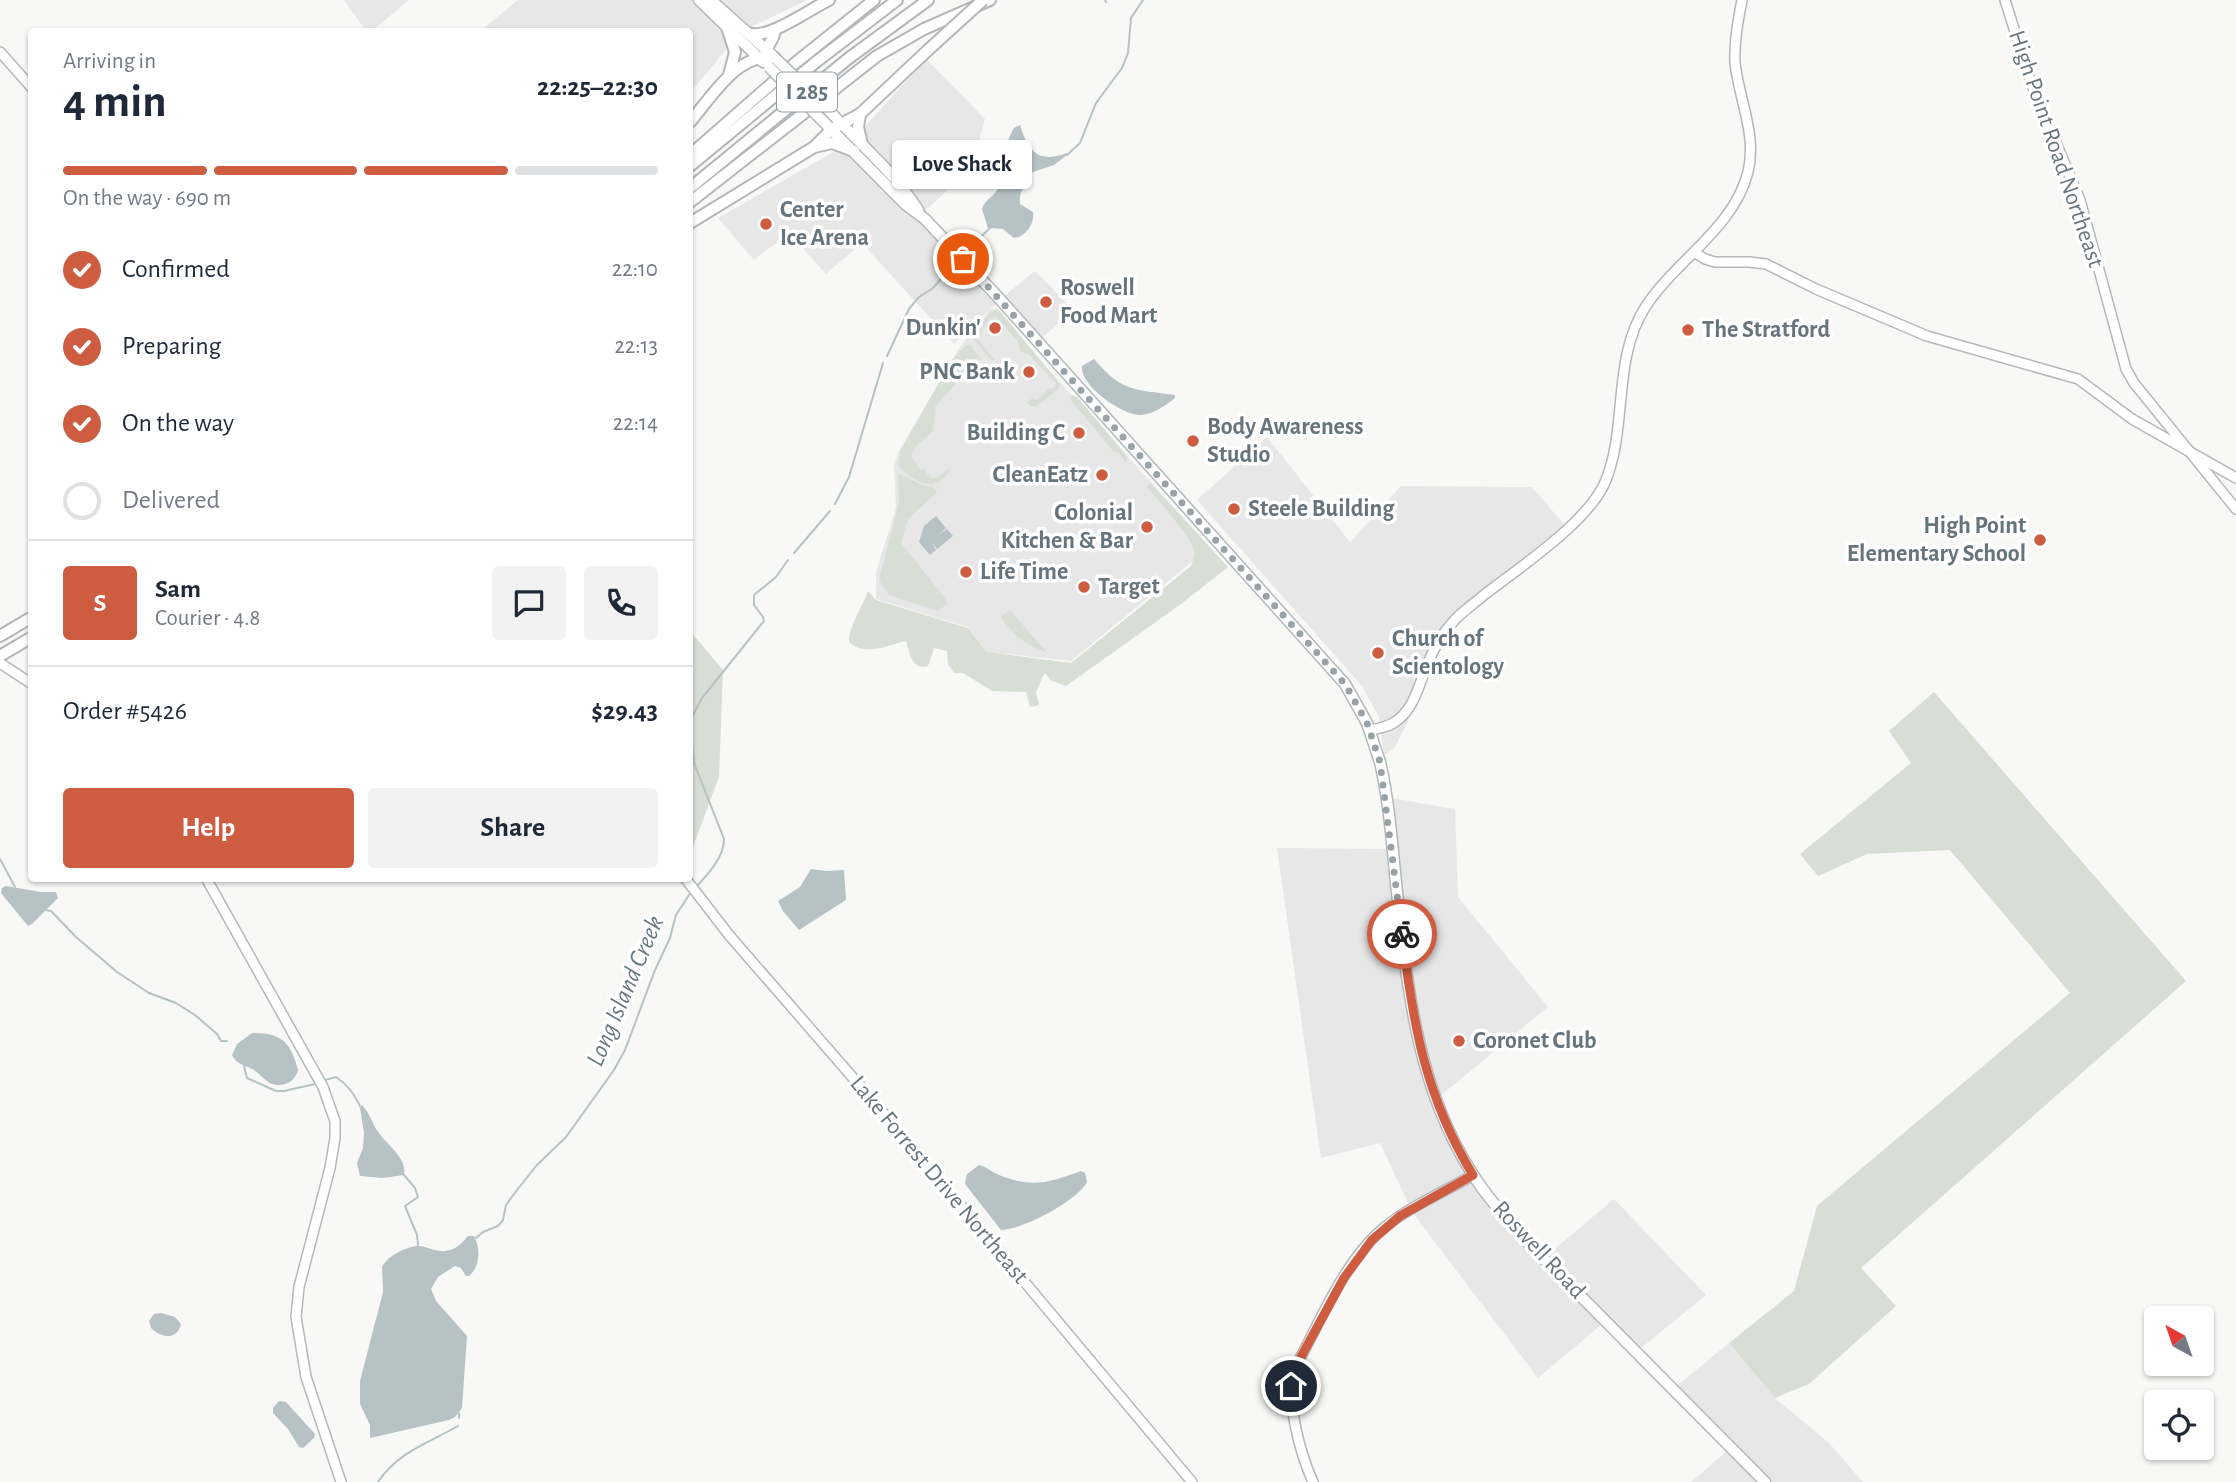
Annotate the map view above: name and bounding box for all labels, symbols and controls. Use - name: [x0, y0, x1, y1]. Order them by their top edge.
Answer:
- street label: High Point Road Northeast: [2004, 27, 2108, 271]
- text: Arriving in: [63, 50, 156, 73]
- road number: I 285: [777, 72, 837, 111]
- text: 22:25–22:30: [537, 74, 658, 100]
- text: 4 min: [63, 79, 167, 125]
- callout: Love Shack: [893, 140, 1033, 189]
- text: Love Shack: [912, 153, 1012, 176]
- text: On the way · 690 m: [63, 187, 231, 210]
- place label: Center Ice Arena: [780, 198, 869, 250]
- marker: Center Ice Arena: [758, 216, 774, 232]
- pin: [933, 229, 993, 289]
- icon: bag: [944, 240, 982, 278]
- icon: check: [63, 251, 101, 289]
- text: Confirmed: [122, 256, 230, 282]
- text: 22:10: [612, 258, 658, 281]
- place label: Roswell Food Mart: [1060, 276, 1157, 328]
- marker: Roswell Food Mart: [1038, 294, 1054, 310]
- place label: Dunkin': [906, 316, 981, 340]
- place label: The Stratford: [1702, 318, 1830, 342]
- marker: Dunkin': [987, 320, 1003, 336]
- marker: The Stratford: [1680, 322, 1696, 338]
- icon: check: [63, 328, 101, 366]
- text: Preparing: [122, 333, 221, 359]
- text: 22:13: [614, 335, 658, 358]
- place label: PNC Bank: [919, 360, 1015, 384]
- marker: PNC Bank: [1021, 364, 1037, 380]
- icon: check: [63, 405, 101, 443]
- text: On the way: [122, 410, 234, 436]
- text: 22:14: [613, 412, 658, 435]
- place label: Body Awareness Studio: [1207, 415, 1363, 467]
- place label: Building C: [966, 421, 1066, 445]
- marker: Building C: [1071, 425, 1087, 441]
- marker: Body Awareness Studio: [1185, 433, 1201, 449]
- place label: CleanEatz: [992, 463, 1088, 487]
- marker: CleanEatz: [1094, 467, 1110, 483]
- text: Delivered: [122, 487, 220, 513]
- place label: Steele Building: [1248, 497, 1395, 521]
- place label: Colonial Kitchen & Bar: [1001, 501, 1134, 553]
- marker: Steele Building: [1226, 501, 1242, 517]
- place label: High Point Elementary School: [1847, 514, 2026, 566]
- marker: Colonial Kitchen & Bar: [1139, 519, 1155, 535]
- marker: High Point Elementary School: [2032, 532, 2048, 548]
- place label: Life Time: [980, 560, 1068, 584]
- marker: Life Time: [958, 564, 974, 580]
- button: chat: [492, 566, 566, 640]
- button: phone: [584, 566, 658, 640]
- place label: Target: [1098, 575, 1160, 599]
- text: Sam: [155, 576, 201, 602]
- marker: Target: [1076, 579, 1092, 595]
- text: S: [94, 590, 106, 616]
- text: Courier · 4.8: [155, 607, 260, 630]
- place label: Church of Scientology: [1392, 627, 1504, 679]
- marker: Church of Scientology: [1370, 645, 1386, 661]
- text: Order #5426: [63, 698, 187, 724]
- text: $29.43: [591, 698, 658, 724]
- button: Help: [63, 788, 354, 868]
- button: Share: [368, 788, 658, 868]
- courier: [1367, 899, 1437, 969]
- water label: Long Island Creek: [582, 912, 668, 1070]
- icon: bike: [1383, 915, 1421, 953]
- place label: Coronet Club: [1473, 1029, 1596, 1053]
- marker: Coronet Club: [1451, 1033, 1467, 1049]
- street label: Lake Forrest Drive Northeast: [845, 1072, 1033, 1289]
- street label: Roswell Road: [1488, 1197, 1590, 1303]
- north arrow: [2144, 1306, 2214, 1376]
- map controls: [2144, 1306, 2214, 1460]
- pin: [1261, 1356, 1321, 1416]
- icon: home: [1272, 1367, 1310, 1405]
- button: locate: [2144, 1390, 2214, 1460]

